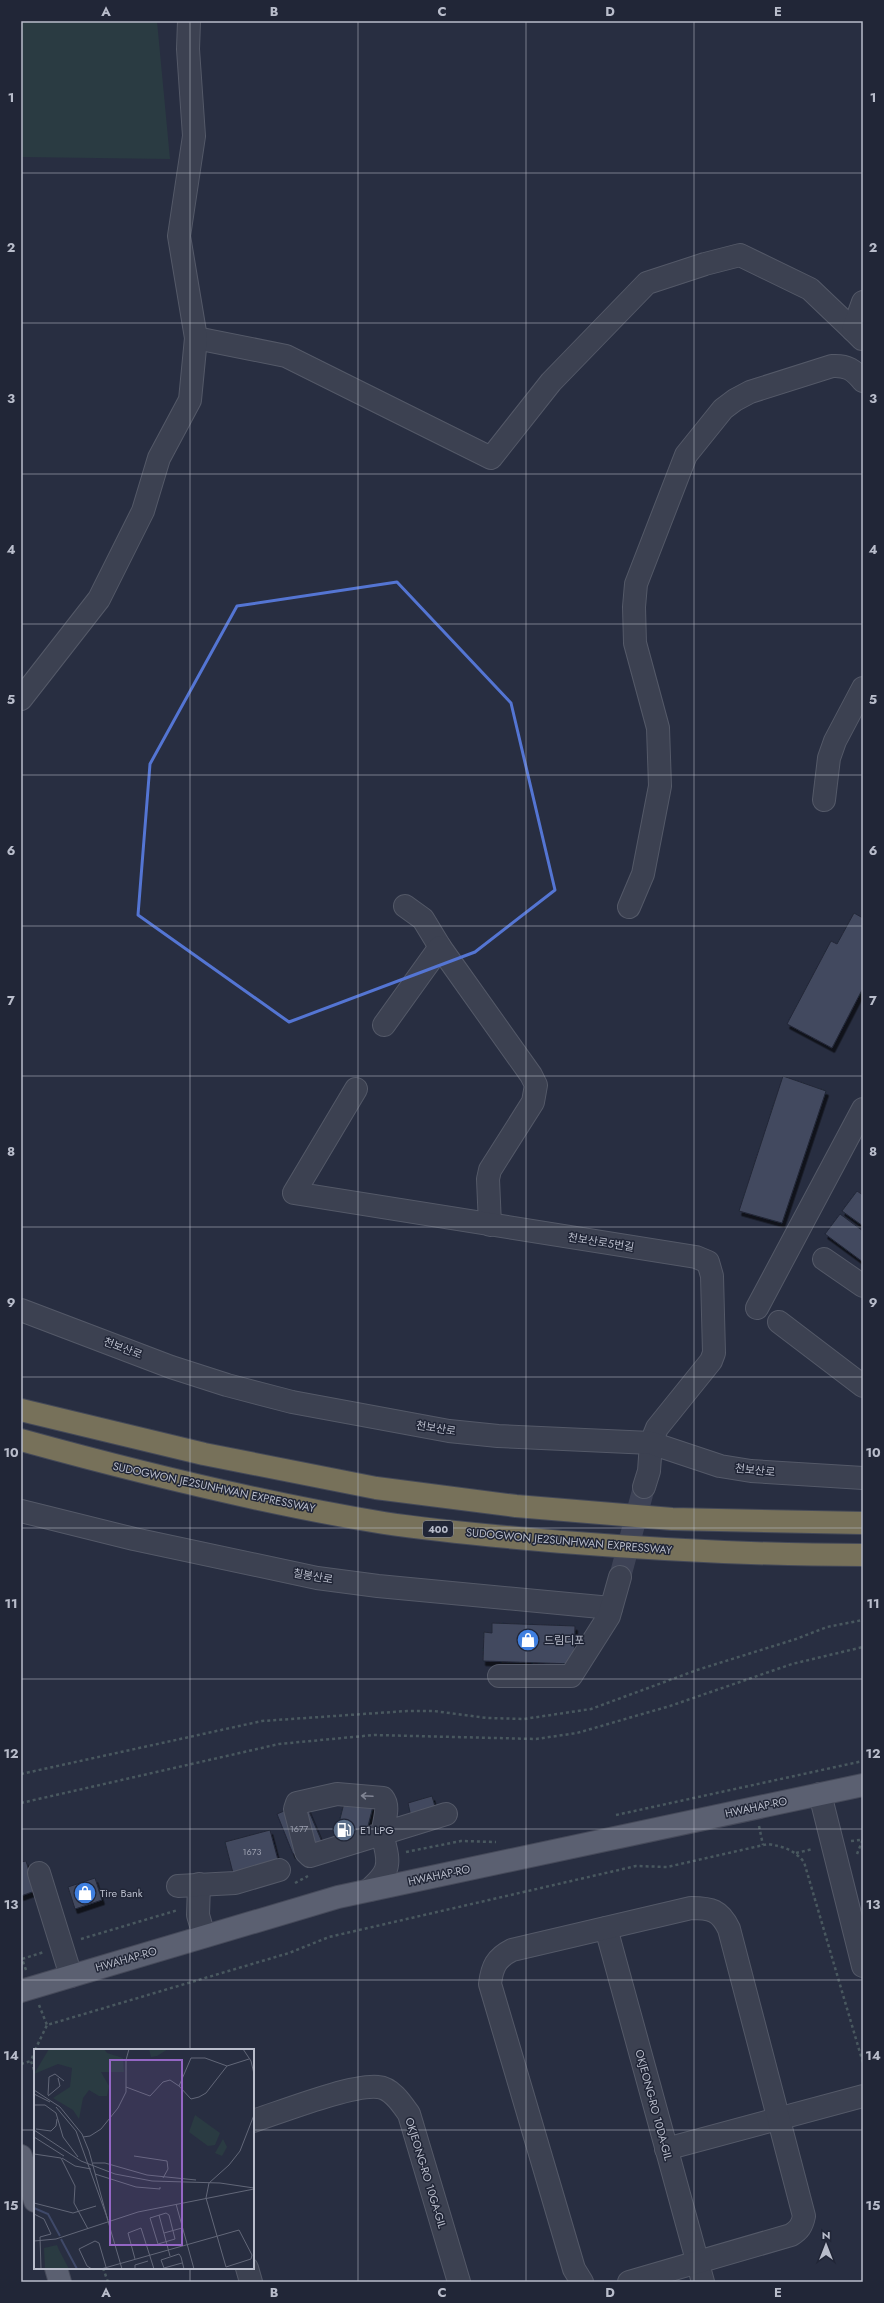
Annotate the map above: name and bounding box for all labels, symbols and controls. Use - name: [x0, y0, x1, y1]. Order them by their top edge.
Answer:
- text: A: [100, 2, 111, 21]
- text: B: [270, 2, 279, 21]
- text: C: [437, 2, 447, 21]
- text: D: [605, 2, 615, 21]
- text: E: [774, 2, 782, 21]
- text: 1: [8, 88, 14, 107]
- text: 1: [870, 88, 876, 107]
- text: 2: [7, 238, 15, 257]
- text: 2: [869, 238, 877, 257]
- text: 3: [7, 389, 15, 408]
- text: 3: [869, 389, 877, 408]
- text: 4: [6, 540, 16, 559]
- text: 4: [868, 540, 878, 559]
- text: 5: [7, 690, 15, 709]
- text: 5: [869, 690, 877, 709]
- text: 6: [7, 841, 16, 860]
- text: 6: [869, 841, 878, 860]
- text: 7: [7, 991, 15, 1010]
- text: 7: [869, 991, 877, 1010]
- text: 8: [7, 1142, 15, 1161]
- text: 8: [869, 1142, 877, 1161]
- street label: 천보산로5번길: [567, 1229, 635, 1255]
- text: 9: [7, 1293, 16, 1312]
- text: 9: [869, 1293, 878, 1312]
- street label: 천보산로: [101, 1333, 145, 1363]
- street label: 천보산로: [415, 1417, 457, 1439]
- text: 10: [3, 1443, 19, 1462]
- text: 10: [865, 1443, 881, 1462]
- street label: SUDOGWON JE2SUNHWAN EXPRESSWAY: [111, 1458, 317, 1516]
- street label: 천보산로: [734, 1460, 776, 1480]
- road number: 400: [423, 1521, 453, 1537]
- street label: SUDOGWON JE2SUNHWAN EXPRESSWAY: [465, 1524, 673, 1558]
- street label: 칠봉산로: [292, 1565, 334, 1587]
- text: 11: [4, 1594, 18, 1613]
- text: 11: [866, 1594, 880, 1613]
- shop icon: 드림디포: [515, 1627, 541, 1653]
- place label: 드림디포: [544, 1632, 584, 1648]
- text: 12: [3, 1744, 19, 1763]
- text: 12: [865, 1744, 881, 1763]
- one-way arrow: [361, 1792, 374, 1799]
- street label: HWAHAP-RO: [723, 1793, 789, 1821]
- fuel station icon: E1 LPG: [331, 1817, 357, 1843]
- house number: 1677: [290, 1822, 309, 1835]
- place label: E1 LPG: [360, 1822, 394, 1838]
- house number: 1673: [243, 1845, 262, 1858]
- street label: HWAHAP-RO: [406, 1861, 472, 1889]
- shop icon: Tire Bank: [72, 1880, 98, 1906]
- place label: Tire Bank: [100, 1885, 143, 1901]
- text: 13: [4, 1895, 18, 1914]
- text: 13: [866, 1895, 880, 1914]
- street label: HWAHAP-RO: [93, 1943, 159, 1975]
- text: 14: [3, 2046, 19, 2065]
- text: 14: [865, 2046, 881, 2065]
- street label: OKJEONG-RO 10DA-GIL: [631, 2048, 677, 2162]
- inset map: [34, 2049, 254, 2269]
- street label: OKJEONG-RO 10GA-GIL: [401, 2116, 451, 2231]
- text: 15: [3, 2196, 19, 2215]
- text: 15: [865, 2196, 881, 2215]
- north arrow: [806, 2225, 846, 2265]
- text: N: [822, 2227, 830, 2243]
- text: A: [100, 2283, 111, 2302]
- text: B: [270, 2283, 279, 2302]
- text: C: [437, 2283, 447, 2302]
- text: D: [605, 2283, 615, 2302]
- text: E: [774, 2283, 782, 2302]

